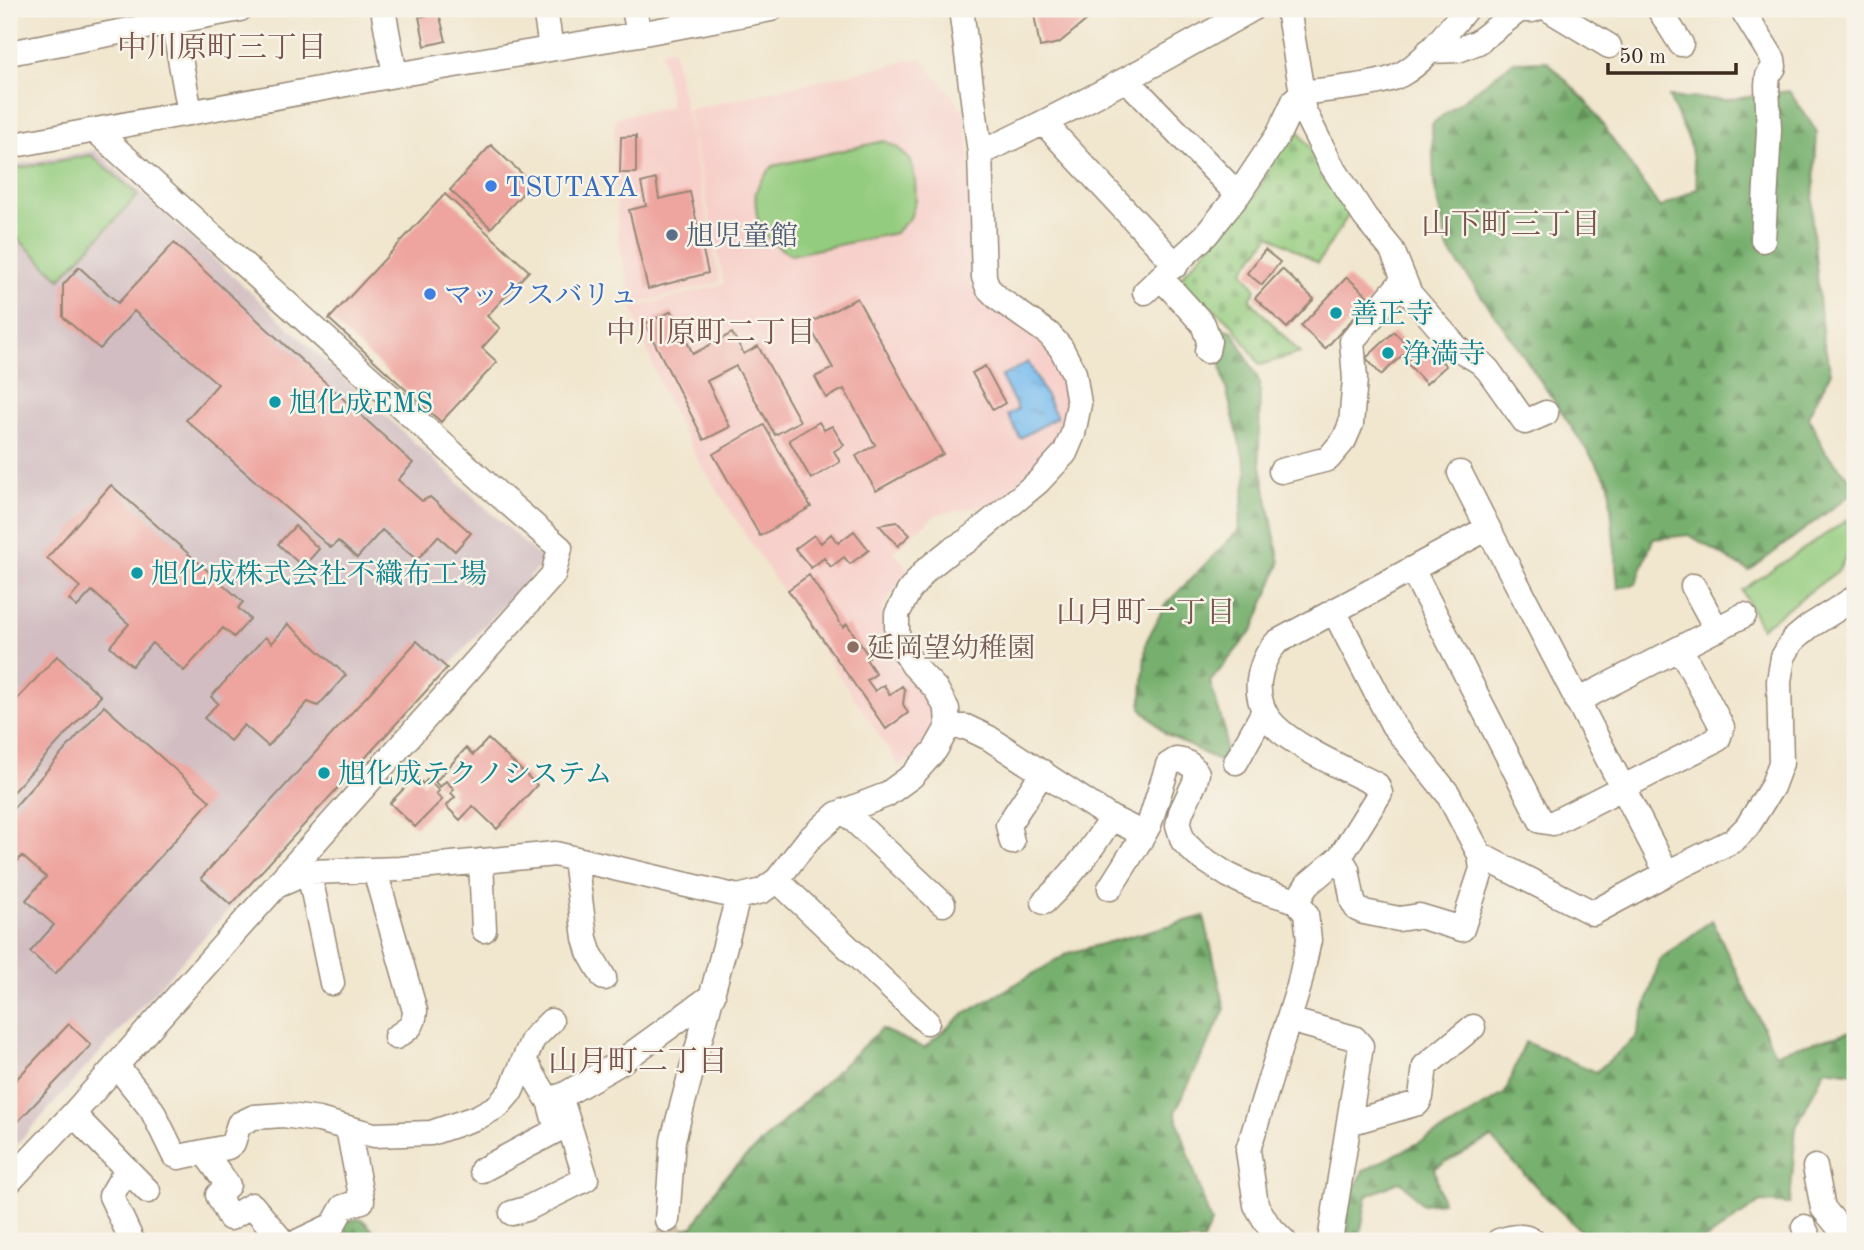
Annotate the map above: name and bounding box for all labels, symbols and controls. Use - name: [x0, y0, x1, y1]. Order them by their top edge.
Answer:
- district label: 中川原町三丁目: [117, 31, 327, 64]
- scale bar: [1608, 32, 1736, 76]
- text: 50 m: [1619, 47, 1666, 68]
- place label: TSUTAYA: [505, 175, 638, 203]
- marker: TSUTAYA: [483, 178, 499, 194]
- district label: 山下町三丁目: [1421, 209, 1601, 241]
- place label: 旭児童館: [686, 221, 798, 252]
- marker: 旭児童館: [664, 227, 680, 243]
- place label: マックスバリュ: [444, 282, 638, 311]
- marker: マックスバリュ: [422, 286, 438, 302]
- place label: 善正寺: [1350, 299, 1434, 330]
- marker: 善正寺: [1328, 305, 1344, 321]
- district label: 中川原町二丁目: [606, 316, 816, 349]
- place label: 浄満寺: [1402, 339, 1486, 370]
- marker: 浄満寺: [1380, 345, 1396, 361]
- place label: 旭化成EMS: [289, 388, 433, 419]
- marker: 旭化成EMS: [267, 394, 283, 410]
- place label: 旭化成株式会社不織布工場: [151, 559, 487, 590]
- marker: 旭化成株式会社不織布工場: [129, 565, 145, 581]
- district label: 山月町一丁目: [1056, 597, 1236, 629]
- place label: 延岡望幼稚園: [867, 633, 1035, 664]
- marker: 延岡望幼稚園: [845, 639, 861, 655]
- place label: 旭化成テクノシステム: [338, 759, 612, 790]
- marker: 旭化成テクノシステム: [316, 765, 332, 781]
- district label: 山月町二丁目: [548, 1046, 728, 1078]

